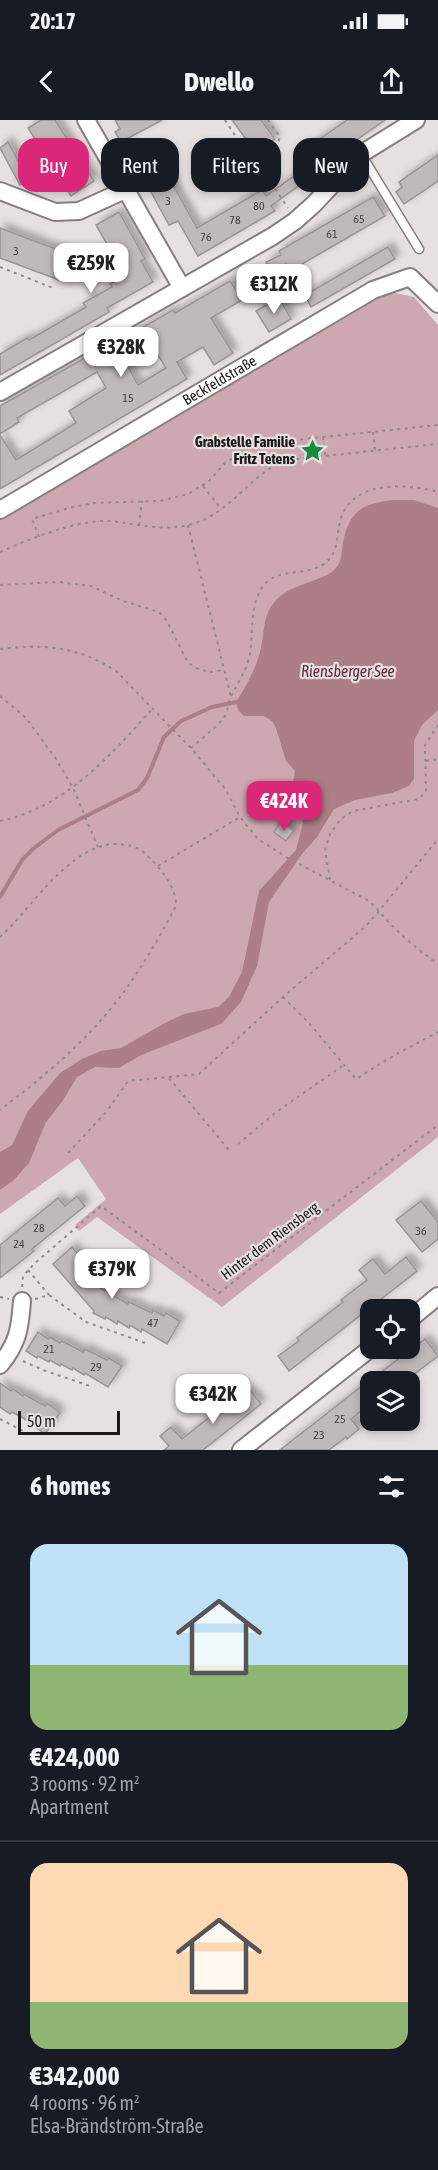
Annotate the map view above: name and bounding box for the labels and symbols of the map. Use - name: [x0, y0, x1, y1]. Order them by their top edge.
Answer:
- house number: 3: [165, 194, 171, 208]
- house number: 80: [253, 199, 265, 213]
- house number: 65: [353, 212, 365, 226]
- house number: 78: [229, 213, 241, 227]
- house number: 61: [326, 227, 338, 241]
- house number: 76: [200, 230, 212, 244]
- pin: €259K: [49, 243, 133, 294]
- house number: 3: [13, 244, 19, 258]
- pin: €312K: [232, 264, 316, 315]
- pin: €328K: [79, 327, 163, 378]
- street label: Beckfeldstraße: [180, 352, 259, 408]
- house number: 15: [122, 391, 134, 405]
- place label: Grabstelle Familie Fritz Tetens: [195, 433, 296, 467]
- place icon: Grabstelle Familie Fritz Tetens: [300, 438, 326, 464]
- water label: Riensberger See: [301, 662, 395, 681]
- pin: €424K: [242, 781, 326, 832]
- street label: Hinter dem Riensberg: [217, 1198, 323, 1283]
- house number: 28: [33, 1221, 45, 1235]
- house number: 36: [415, 1224, 427, 1238]
- house number: 24: [13, 1237, 25, 1251]
- pin: €379K: [70, 1249, 154, 1300]
- house number: 47: [147, 1316, 159, 1330]
- house number: 21: [43, 1342, 55, 1356]
- house number: 29: [90, 1360, 102, 1374]
- pin: €342K: [171, 1374, 255, 1425]
- scale bar: [18, 1408, 120, 1436]
- house number: 25: [334, 1412, 346, 1426]
- house number: 23: [313, 1428, 325, 1442]

